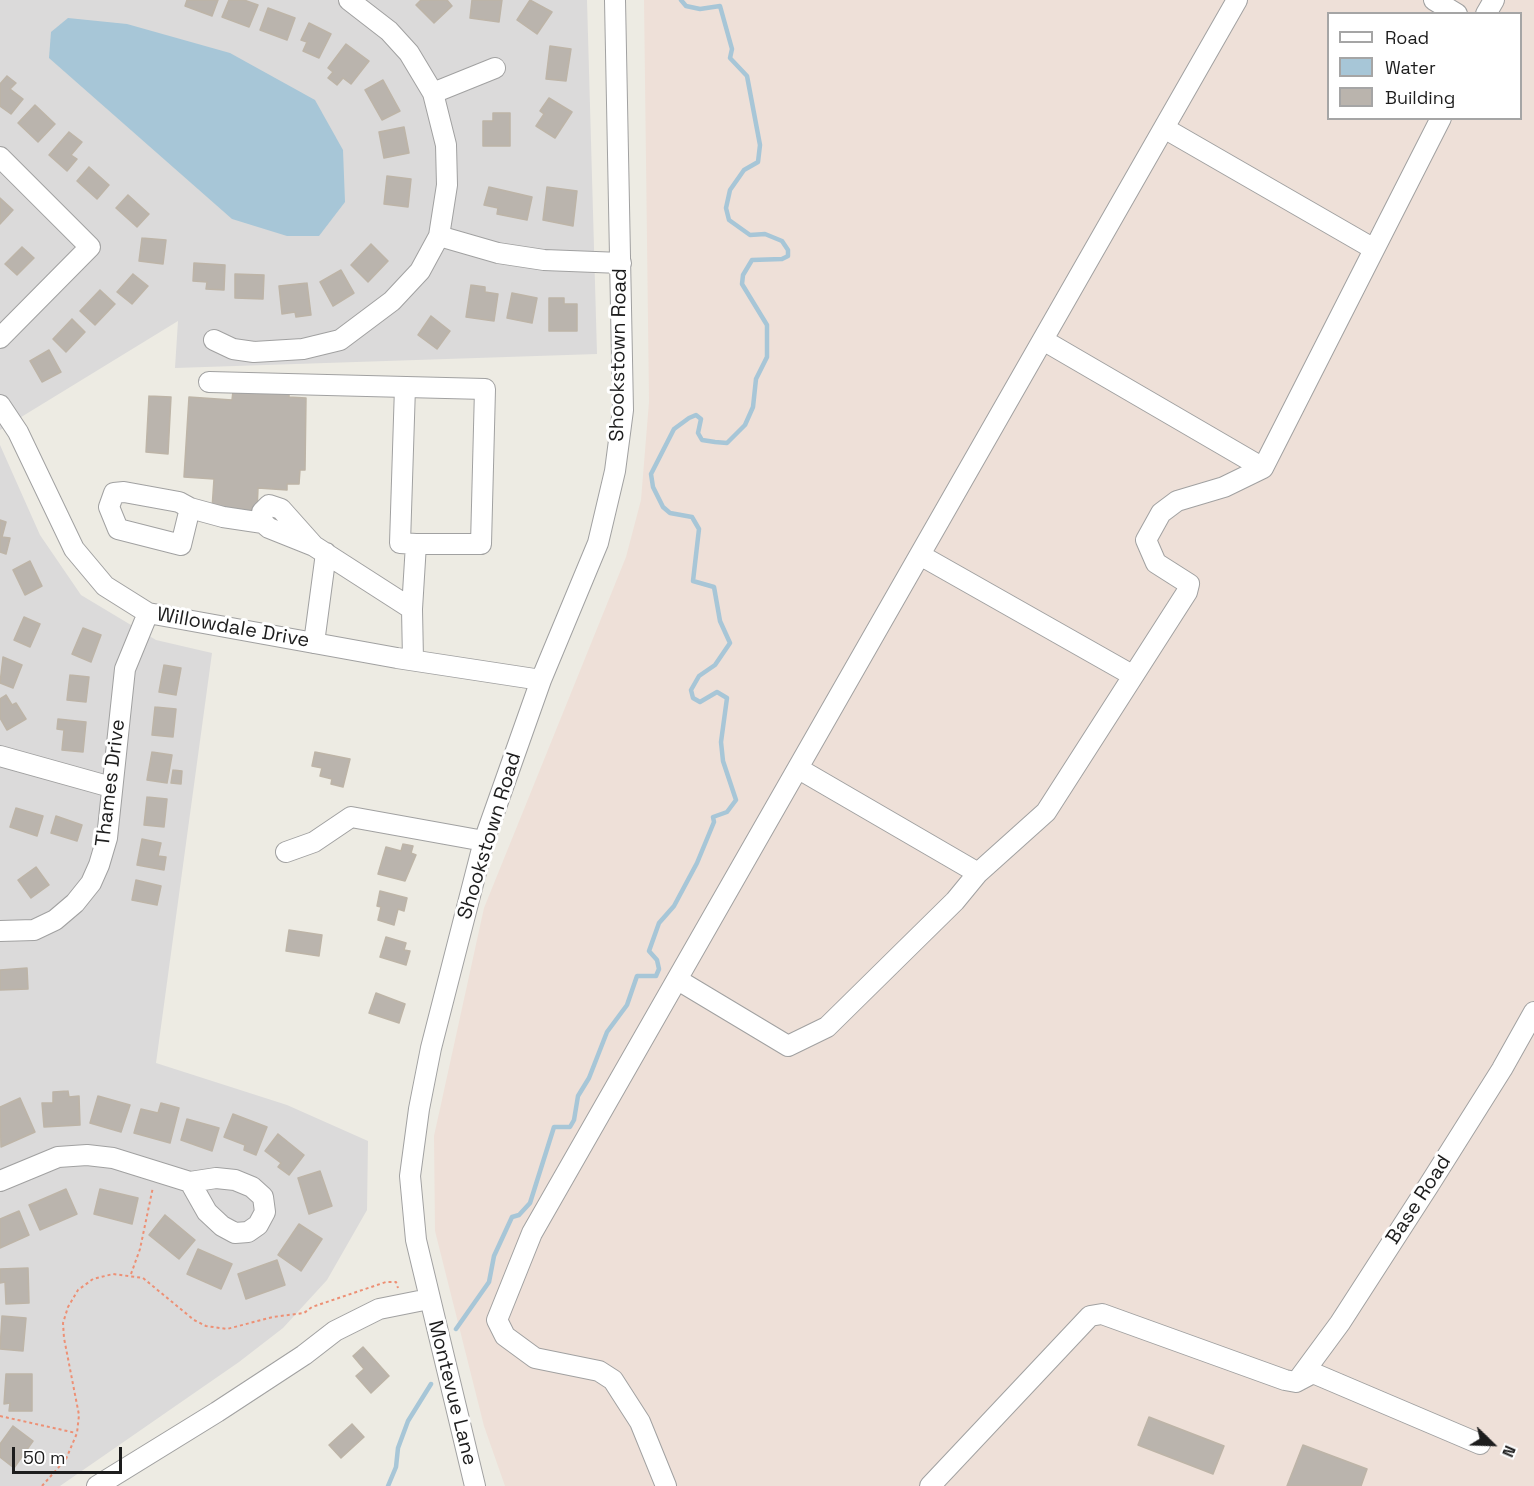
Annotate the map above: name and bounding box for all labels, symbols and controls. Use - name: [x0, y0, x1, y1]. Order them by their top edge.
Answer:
- legend: [1327, 12, 1522, 120]
- text: Road: [1385, 26, 1429, 49]
- text: Water: [1385, 56, 1436, 79]
- text: Building: [1385, 86, 1455, 109]
- street label: Shookstown Road: [605, 268, 633, 442]
- street label: Willowdale Drive: [155, 603, 311, 653]
- street label: Thames Drive: [91, 718, 131, 848]
- street label: Shookstown Road: [453, 749, 527, 923]
- street label: Base Road: [1381, 1151, 1457, 1249]
- street label: Montevue Lane: [422, 1318, 482, 1468]
- north arrow: [1462, 1414, 1522, 1474]
- scale bar: [15, 1435, 124, 1473]
- text: N: [1497, 1442, 1521, 1460]
- text: 50 m: [23, 1446, 65, 1469]

